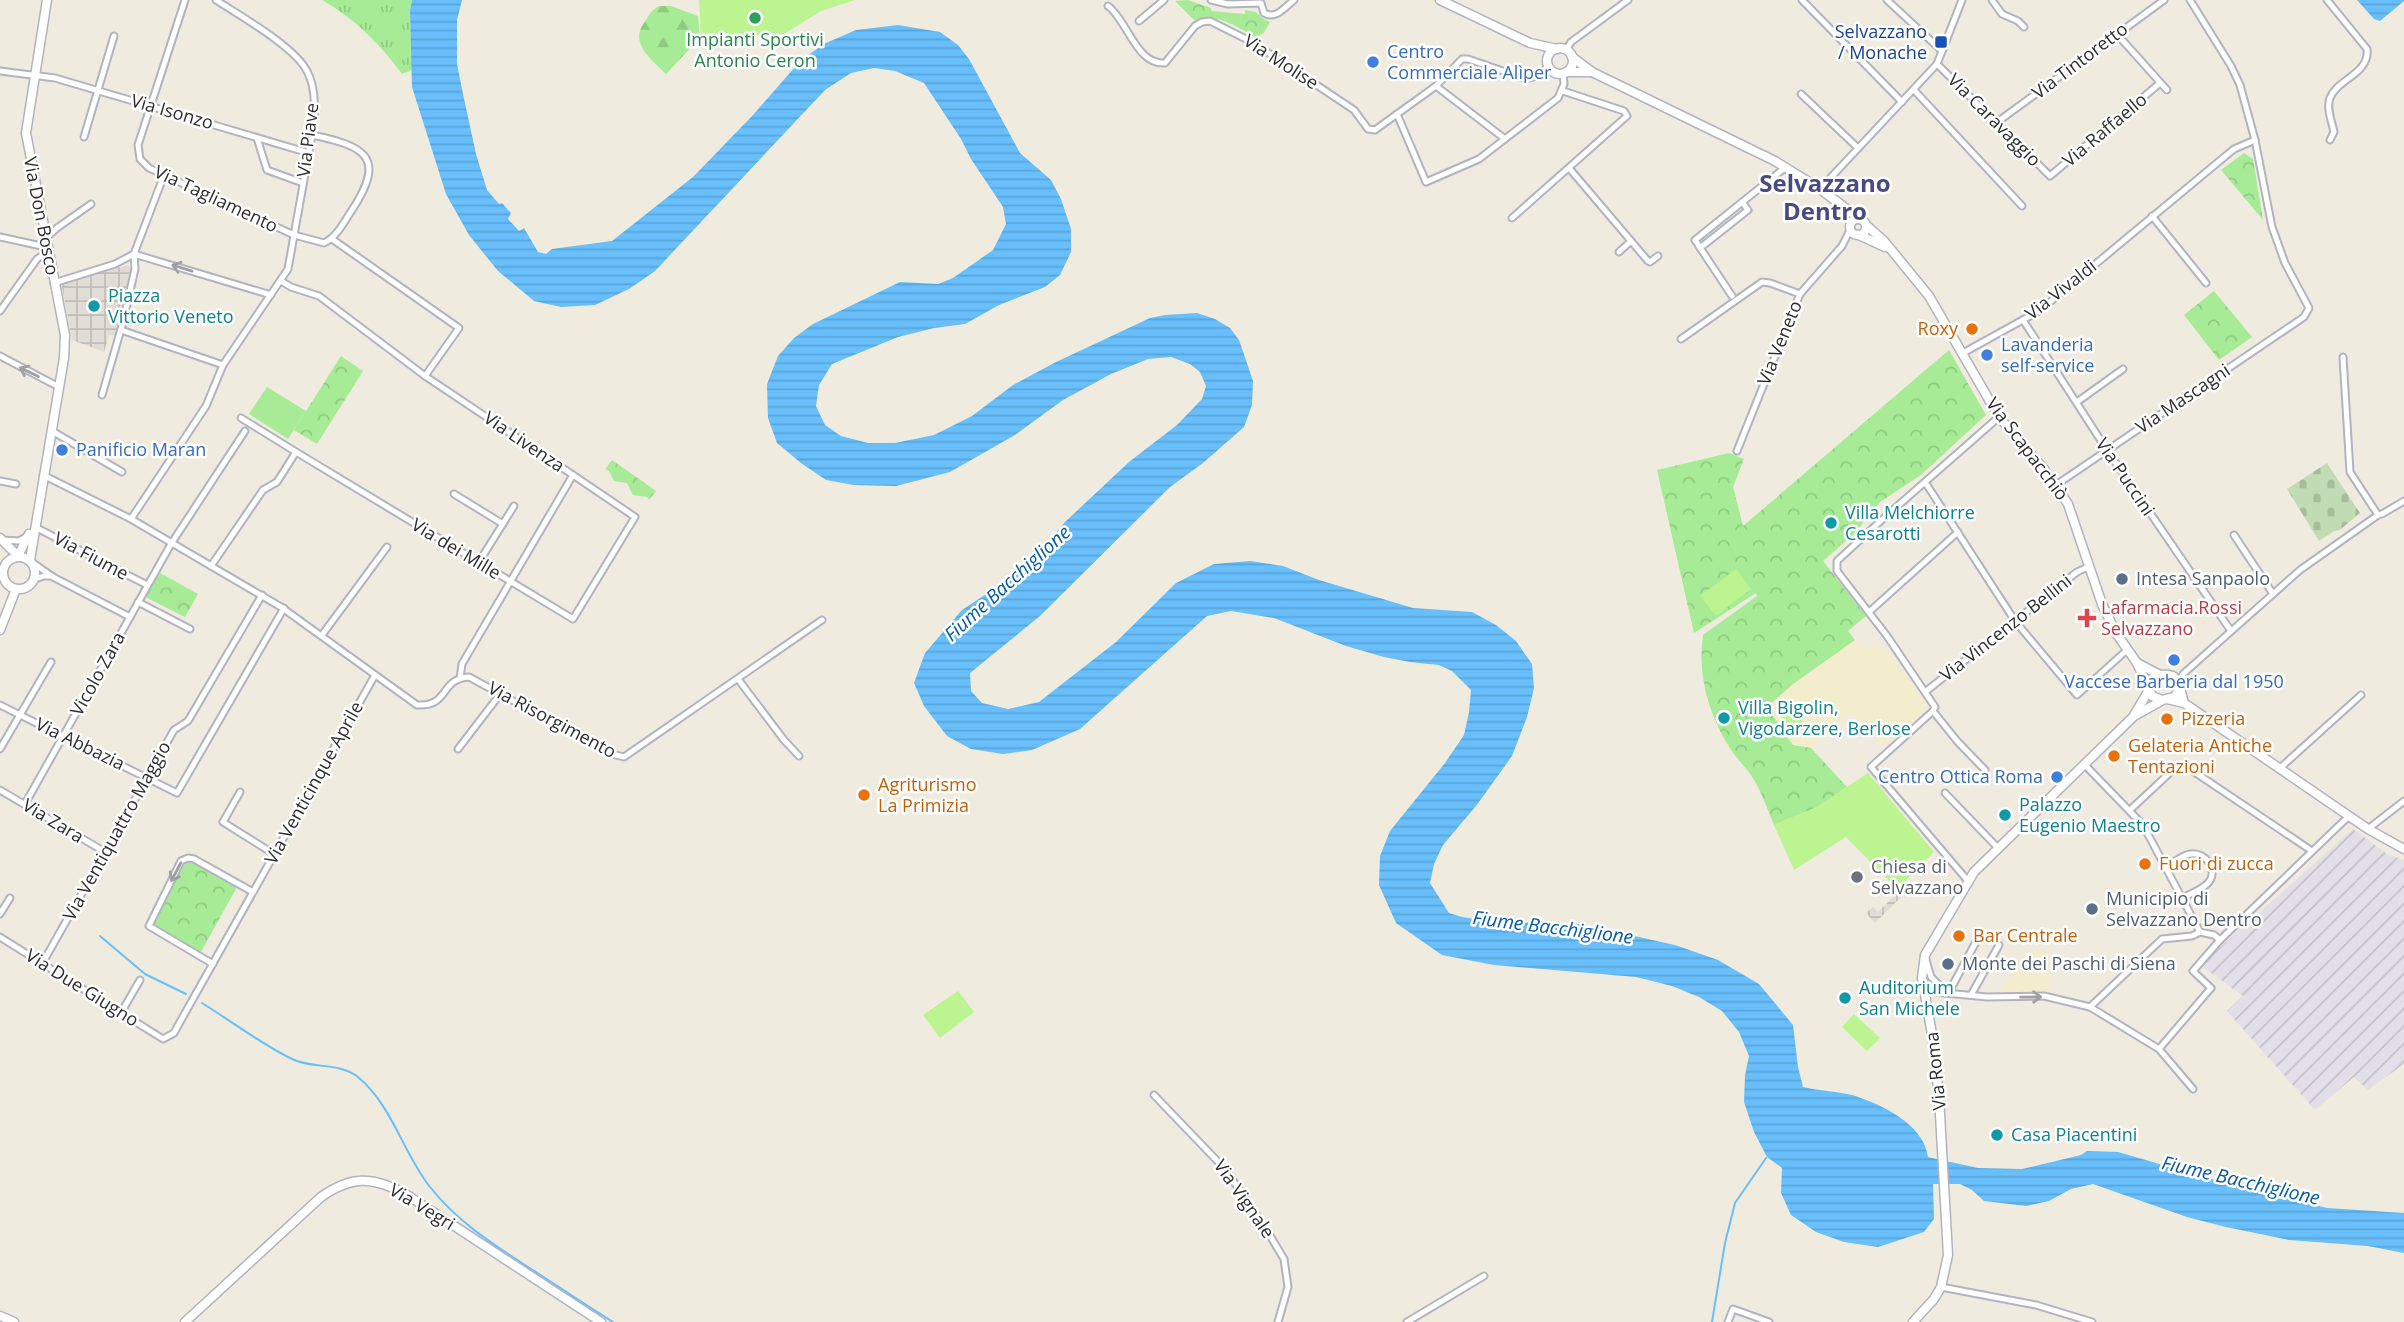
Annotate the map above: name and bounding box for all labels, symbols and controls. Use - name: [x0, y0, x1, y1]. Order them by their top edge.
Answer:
- marker: Impianti Sportivi Antonio Ceron: [747, 10, 763, 26]
- street label: Via Tintoretto: [2027, 16, 2132, 104]
- place label: Selvazzano / Monache: [1835, 19, 1927, 64]
- place label: Impianti Sportivi Antonio Ceron: [686, 27, 824, 72]
- street label: Via Molise: [1239, 28, 1324, 94]
- marker: Selvazzano / Monache: [1933, 34, 1949, 50]
- place label: Centro Commerciale Alìper: [1387, 39, 1552, 84]
- marker: Centro Commerciale Alìper: [1365, 54, 1381, 70]
- street label: Via Caravaggio: [1943, 67, 2047, 171]
- street label: Via Raffaello: [2057, 87, 2152, 172]
- street label: Via Isonzo: [128, 88, 216, 134]
- street label: Via Piave: [291, 101, 323, 178]
- street label: Via Don Bosco: [19, 155, 65, 277]
- street label: Via Tagliamento: [151, 159, 282, 237]
- district label: Selvazzano Dentro: [1759, 166, 1891, 227]
- street label: Via Vivaldi: [2020, 254, 2101, 325]
- one-way arrow: [172, 261, 194, 274]
- place label: Piazza Vittorio Veneto: [108, 283, 234, 328]
- street label: Via Veneto: [1751, 297, 1807, 388]
- marker: Piazza Vittorio Veneto: [86, 298, 102, 314]
- place label: Roxy: [1918, 316, 1959, 340]
- marker: Roxy: [1964, 321, 1980, 337]
- place label: Lavanderia self-service: [2001, 332, 2094, 377]
- marker: Lavanderia self-service: [1979, 347, 1995, 363]
- street label: Via Mascagni: [2131, 358, 2234, 439]
- one-way arrow: [19, 365, 40, 379]
- street label: Via Scapacchiò: [1981, 392, 2074, 505]
- street label: Via Livenza: [480, 405, 570, 477]
- street label: Via Puccini: [2091, 433, 2161, 520]
- place label: Panificio Maran: [76, 437, 206, 461]
- marker: Panificio Maran: [54, 442, 70, 458]
- place label: Villa Melchiorre Cesarotti: [1845, 500, 1975, 545]
- street label: Via dei Mille: [407, 512, 506, 584]
- marker: Villa Melchiorre Cesarotti: [1823, 515, 1839, 531]
- water label: Fiume Bacchiglione: [938, 519, 1076, 647]
- street label: Via Fiume: [50, 525, 133, 585]
- place label: Intesa Sanpaolo: [2136, 566, 2270, 590]
- street label: Via Vincenzo Bellini: [1935, 568, 2076, 686]
- marker: Intesa Sanpaolo: [2114, 571, 2130, 587]
- place label: Lafarmacia.Rossi Selvazzano: [2101, 595, 2242, 640]
- marker: Lafarmacia.Rossi Selvazzano: [2079, 610, 2095, 626]
- street label: Vicolo Zara: [64, 627, 130, 720]
- marker: Vaccese Barberia dal 1950: [2166, 652, 2182, 668]
- place label: Vaccese Barberia dal 1950: [2064, 669, 2284, 693]
- street label: Via Risorgimento: [484, 675, 621, 763]
- place label: Villa Bigolin, Vigodarzere, Berlose: [1738, 695, 1911, 740]
- street label: Via Venticinque Aprile: [258, 697, 368, 868]
- place label: Pizzeria: [2181, 706, 2245, 730]
- marker: Villa Bigolin, Vigodarzere, Berlose: [1716, 710, 1732, 726]
- street label: Via Abbazia: [32, 711, 129, 775]
- marker: Pizzeria: [2159, 711, 2175, 727]
- place label: Gelateria Antiche Tentazioni: [2128, 733, 2272, 778]
- street label: Via Ventiquattro Maggio: [57, 737, 176, 925]
- marker: Gelateria Antiche Tentazioni: [2106, 748, 2122, 764]
- place label: Centro Ottica Roma: [1878, 764, 2043, 788]
- marker: Centro Ottica Roma: [2049, 769, 2065, 785]
- place label: Agriturismo La Primizia: [878, 772, 976, 817]
- marker: Agriturismo La Primizia: [856, 787, 872, 803]
- street label: Via Zara: [18, 792, 89, 848]
- place label: Palazzo Eugenio Maestro: [2019, 792, 2161, 837]
- marker: Palazzo Eugenio Maestro: [1997, 807, 2013, 823]
- place label: Fuori di zucca: [2159, 851, 2274, 875]
- place label: Chiesa di Selvazzano: [1871, 854, 1963, 899]
- marker: Fuori di zucca: [2137, 856, 2153, 872]
- one-way arrow: [169, 861, 182, 882]
- marker: Chiesa di Selvazzano: [1849, 869, 1865, 885]
- place label: Municipio di Selvazzano Dentro: [2106, 886, 2262, 931]
- marker: Municipio di Selvazzano Dentro: [2084, 901, 2100, 917]
- water label: Fiume Bacchiglione: [1471, 904, 1635, 950]
- place label: Bar Centrale: [1973, 923, 2078, 947]
- marker: Bar Centrale: [1951, 928, 1967, 944]
- street label: Via Due Giugno: [21, 943, 144, 1032]
- place label: Monte dei Paschi di Siena: [1962, 951, 2176, 975]
- marker: Monte dei Paschi di Siena: [1940, 956, 1956, 972]
- place label: Auditorium San Michele: [1859, 975, 1960, 1020]
- marker: Auditorium San Michele: [1837, 990, 1853, 1006]
- one-way arrow: [2020, 990, 2043, 1003]
- street label: Via Roma: [1919, 1031, 1951, 1111]
- place label: Casa Piacentini: [2011, 1122, 2137, 1146]
- marker: Casa Piacentini: [1989, 1127, 2005, 1143]
- water label: Fiume Bacchiglione: [2159, 1149, 2323, 1211]
- street label: Via Vignale: [1209, 1154, 1281, 1242]
- street label: Via Vegri: [385, 1177, 460, 1235]

